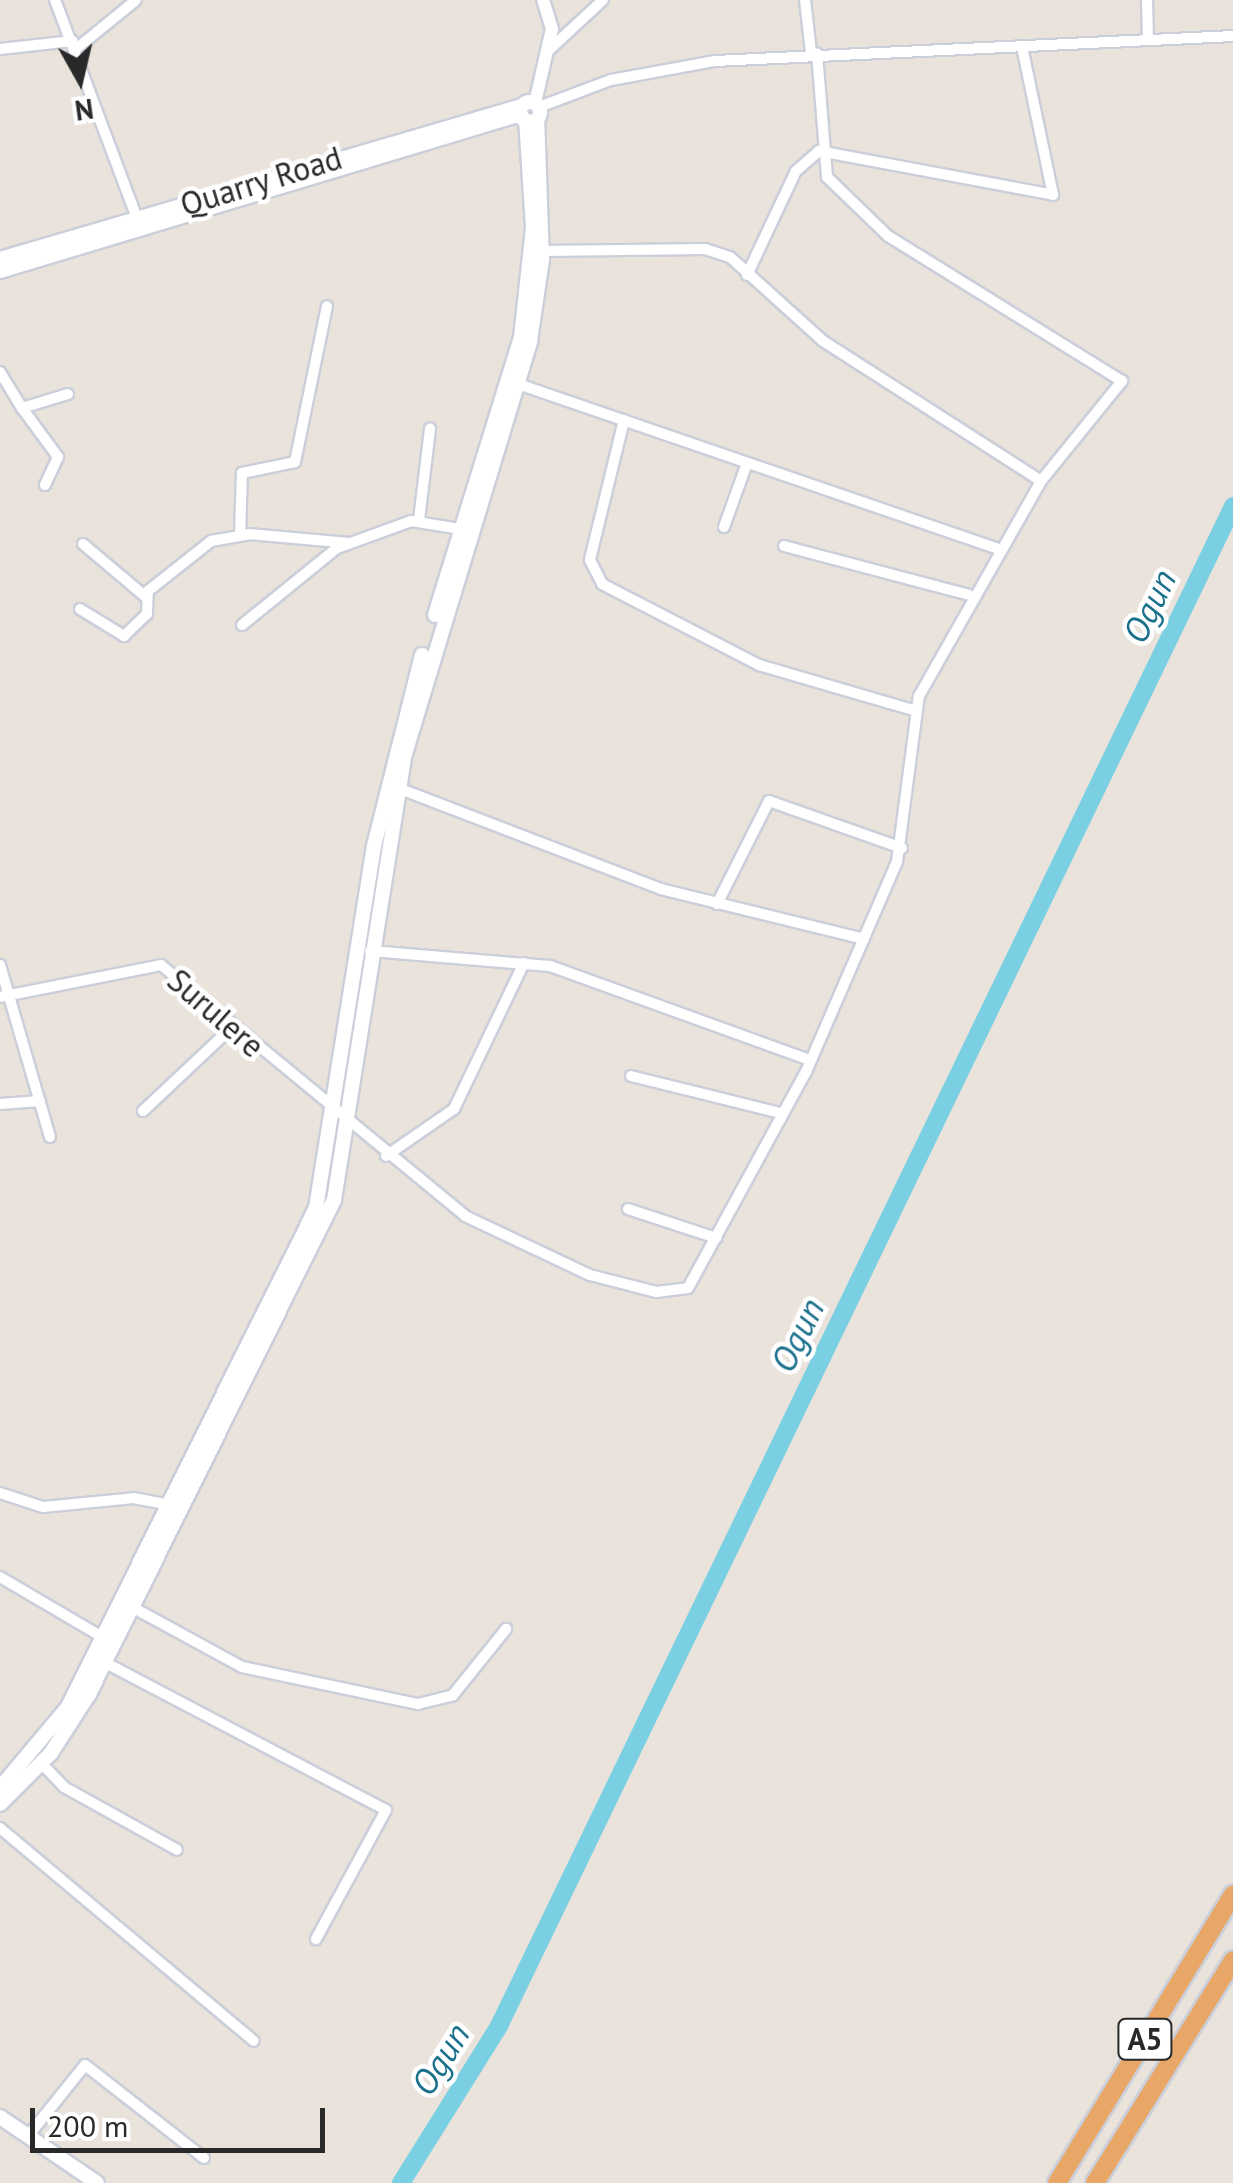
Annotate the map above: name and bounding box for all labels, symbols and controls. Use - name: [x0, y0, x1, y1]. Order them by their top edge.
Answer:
- north arrow: [30, 30, 130, 130]
- text: N: [73, 91, 96, 130]
- street label: Quarry Road: [175, 138, 347, 224]
- water label: Ogun: [1113, 562, 1185, 650]
- street label: Surulere: [160, 961, 272, 1065]
- water label: Ogun: [761, 1291, 833, 1379]
- road number: A5: [1115, 2014, 1175, 2064]
- water label: Ogun: [402, 2015, 478, 2103]
- scale bar: [35, 2088, 330, 2150]
- text: 200 m: [47, 2106, 128, 2145]

